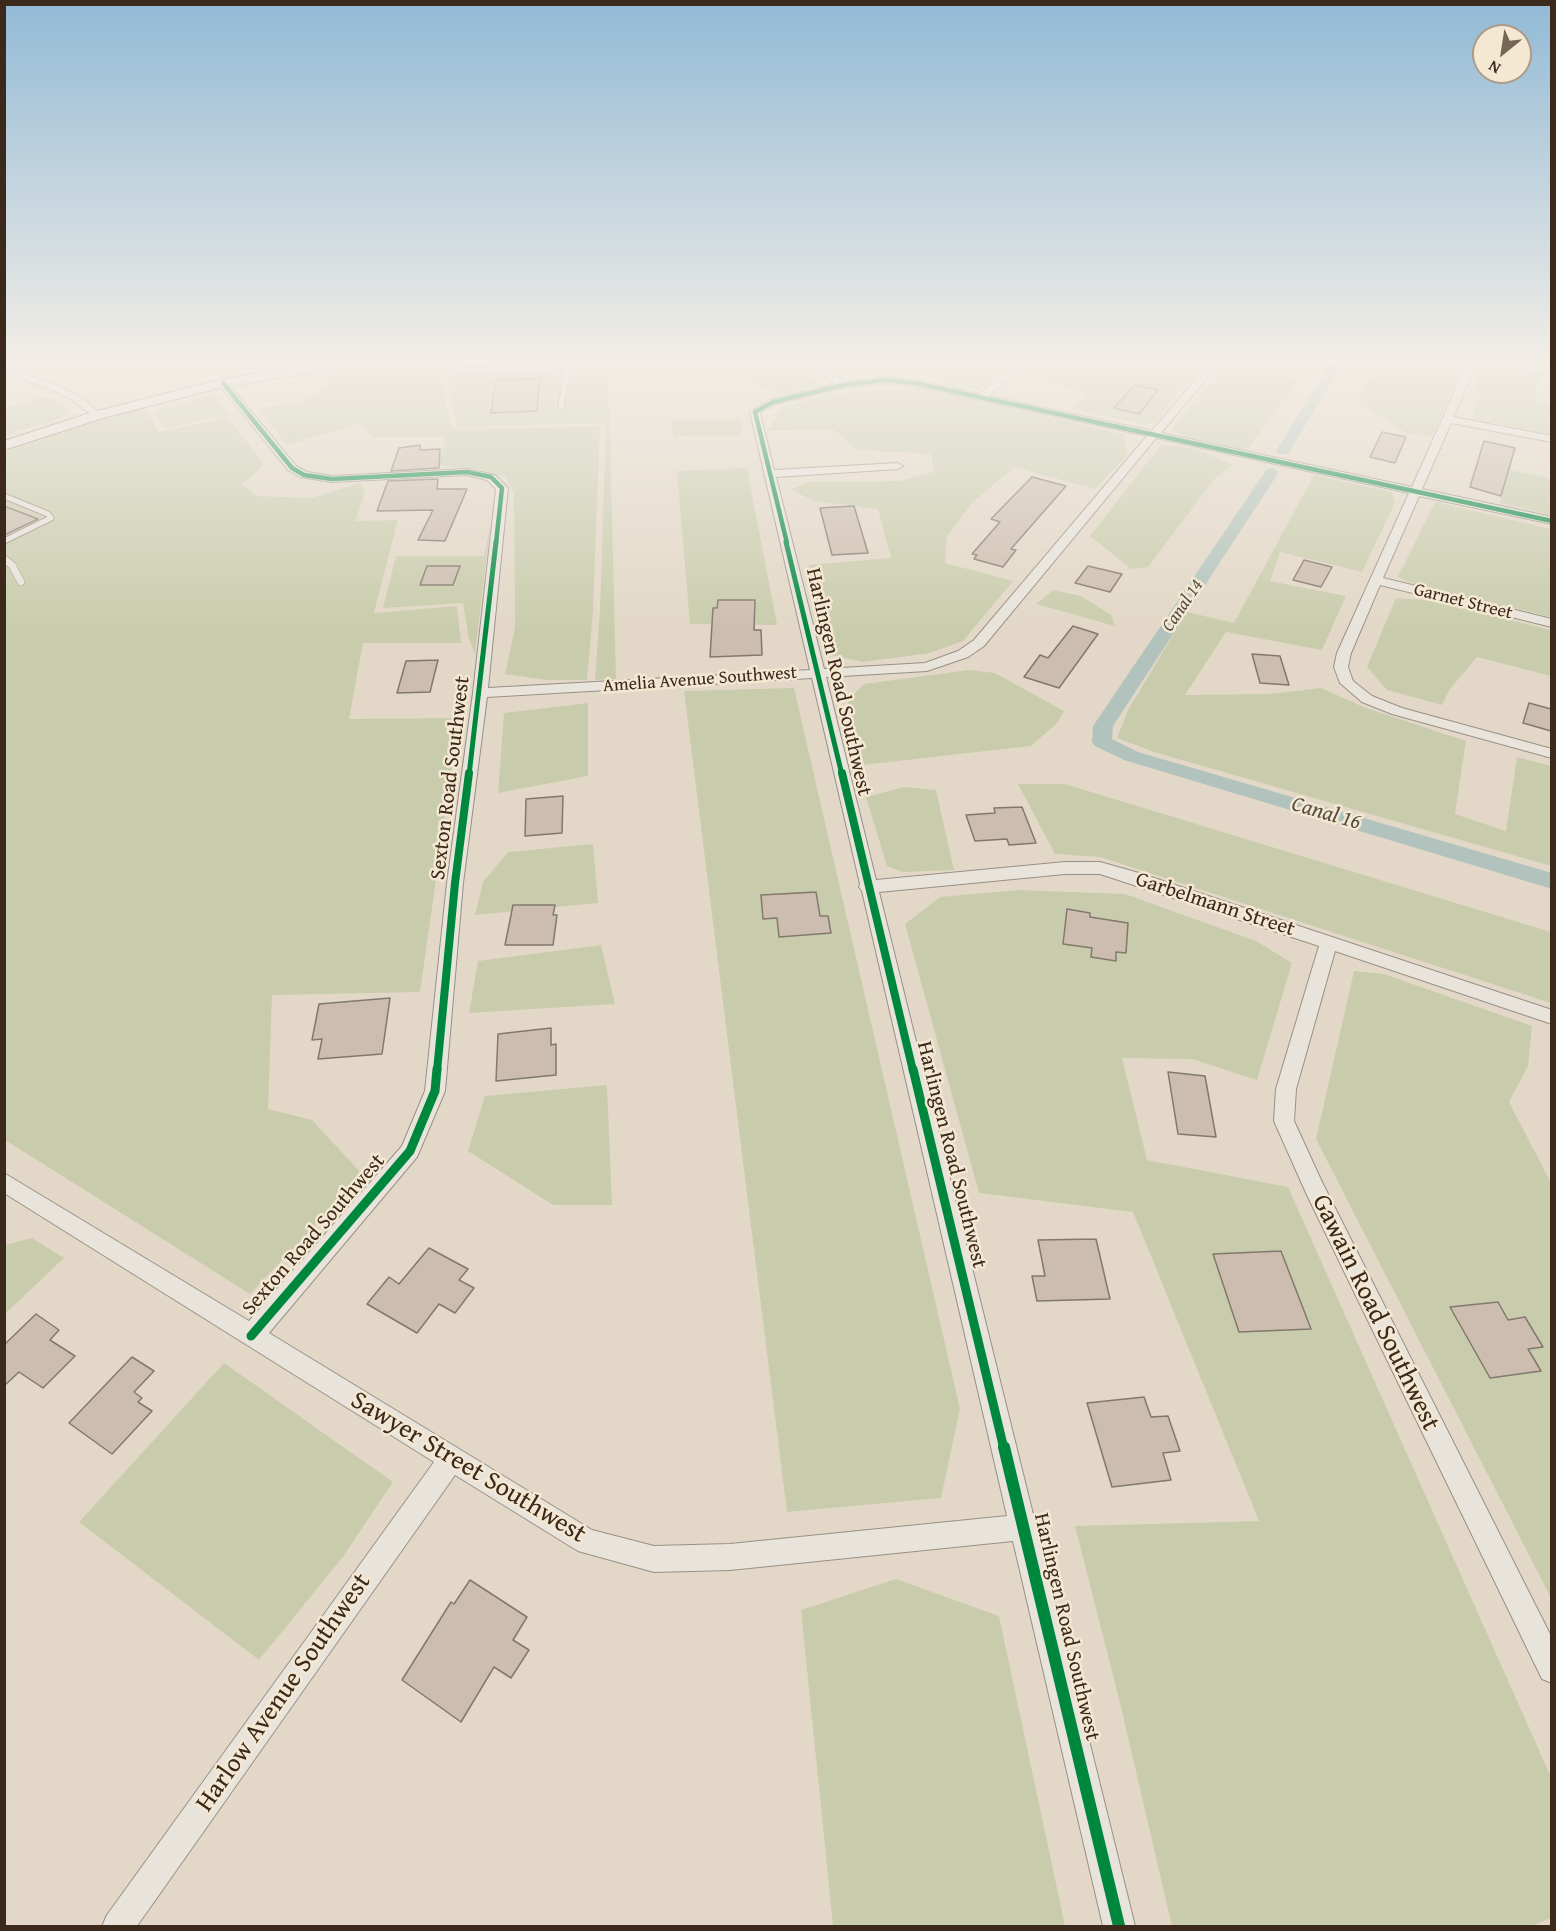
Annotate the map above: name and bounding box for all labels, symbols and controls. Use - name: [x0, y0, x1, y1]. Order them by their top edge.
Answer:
- north arrow: [1472, 24, 1532, 84]
- text: N: [1483, 55, 1505, 81]
- street label: Harlingen Road Southwest: [800, 566, 876, 798]
- water label: Canal 14: [1158, 576, 1208, 636]
- street label: Garnet Street: [1411, 579, 1515, 625]
- street label: Amelia Avenue Southwest: [602, 662, 798, 698]
- street label: Sexton Road Southwest: [426, 675, 476, 881]
- water label: Canal 16: [1288, 792, 1364, 836]
- street label: Garbelmann Street: [1132, 867, 1298, 943]
- street label: Harlingen Road Southwest: [911, 1039, 991, 1271]
- street label: Sexton Road Southwest: [237, 1149, 391, 1321]
- street label: Gawain Road Southwest: [1304, 1190, 1446, 1436]
- street label: Sawyer Street Southwest: [345, 1385, 591, 1551]
- street label: Harlingen Road Southwest: [1028, 1511, 1104, 1743]
- street label: Harlow Avenue Southwest: [190, 1568, 378, 1818]

